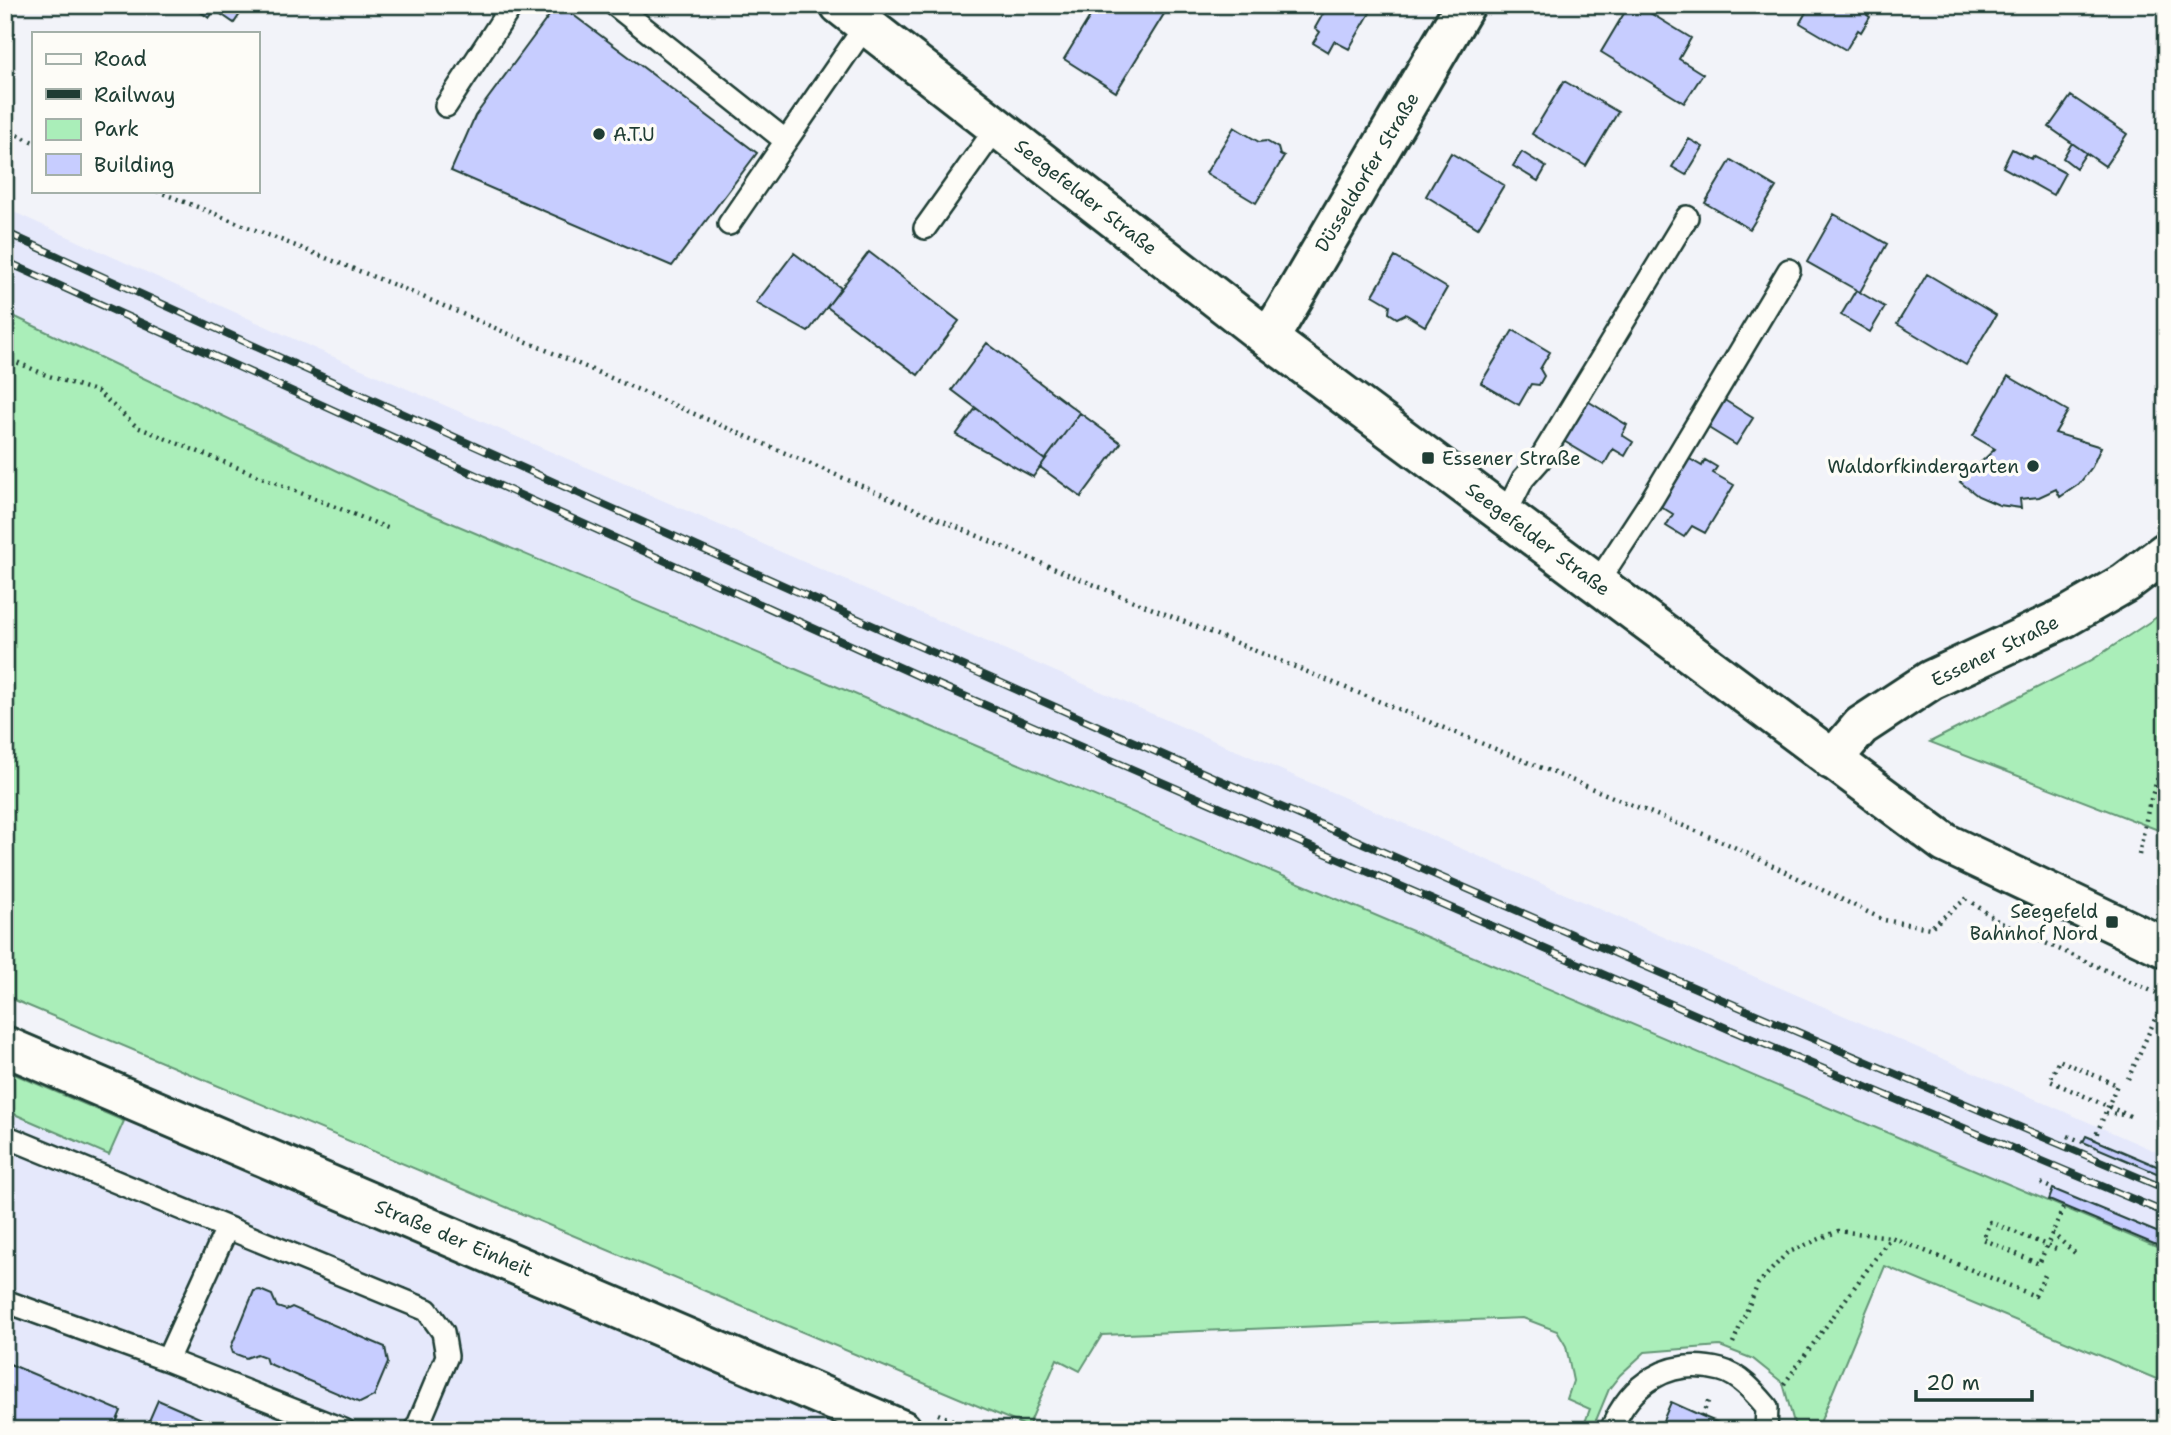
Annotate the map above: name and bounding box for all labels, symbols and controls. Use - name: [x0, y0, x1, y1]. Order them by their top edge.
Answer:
- legend: [32, 32, 259, 192]
- text: Road: [94, 45, 147, 73]
- text: Railway: [94, 81, 176, 109]
- street label: Düsseldorfer Straße: [1309, 87, 1425, 257]
- text: Park: [94, 115, 139, 143]
- place label: A.T.U: [613, 122, 655, 147]
- marker: A.T.U: [591, 126, 607, 142]
- street label: Seegefelder Straße: [1009, 133, 1163, 261]
- text: Building: [94, 151, 174, 179]
- place label: Essener Straße: [1442, 446, 1581, 471]
- marker: Essener Straße: [1420, 450, 1436, 466]
- place label: Waldorfkindergarten: [1827, 454, 2019, 479]
- marker: Waldorfkindergarten: [2025, 458, 2041, 474]
- street label: Seegefelder Straße: [1461, 476, 1615, 602]
- street label: Essener Straße: [1927, 609, 2063, 693]
- place label: Seegefeld Bahnhof Nord: [1970, 899, 2098, 946]
- marker: Seegefeld Bahnhof Nord: [2104, 914, 2120, 930]
- street label: Straße der Einheit: [371, 1193, 537, 1283]
- scale bar: [1916, 1358, 2031, 1402]
- text: 20 m: [1926, 1369, 1980, 1397]

